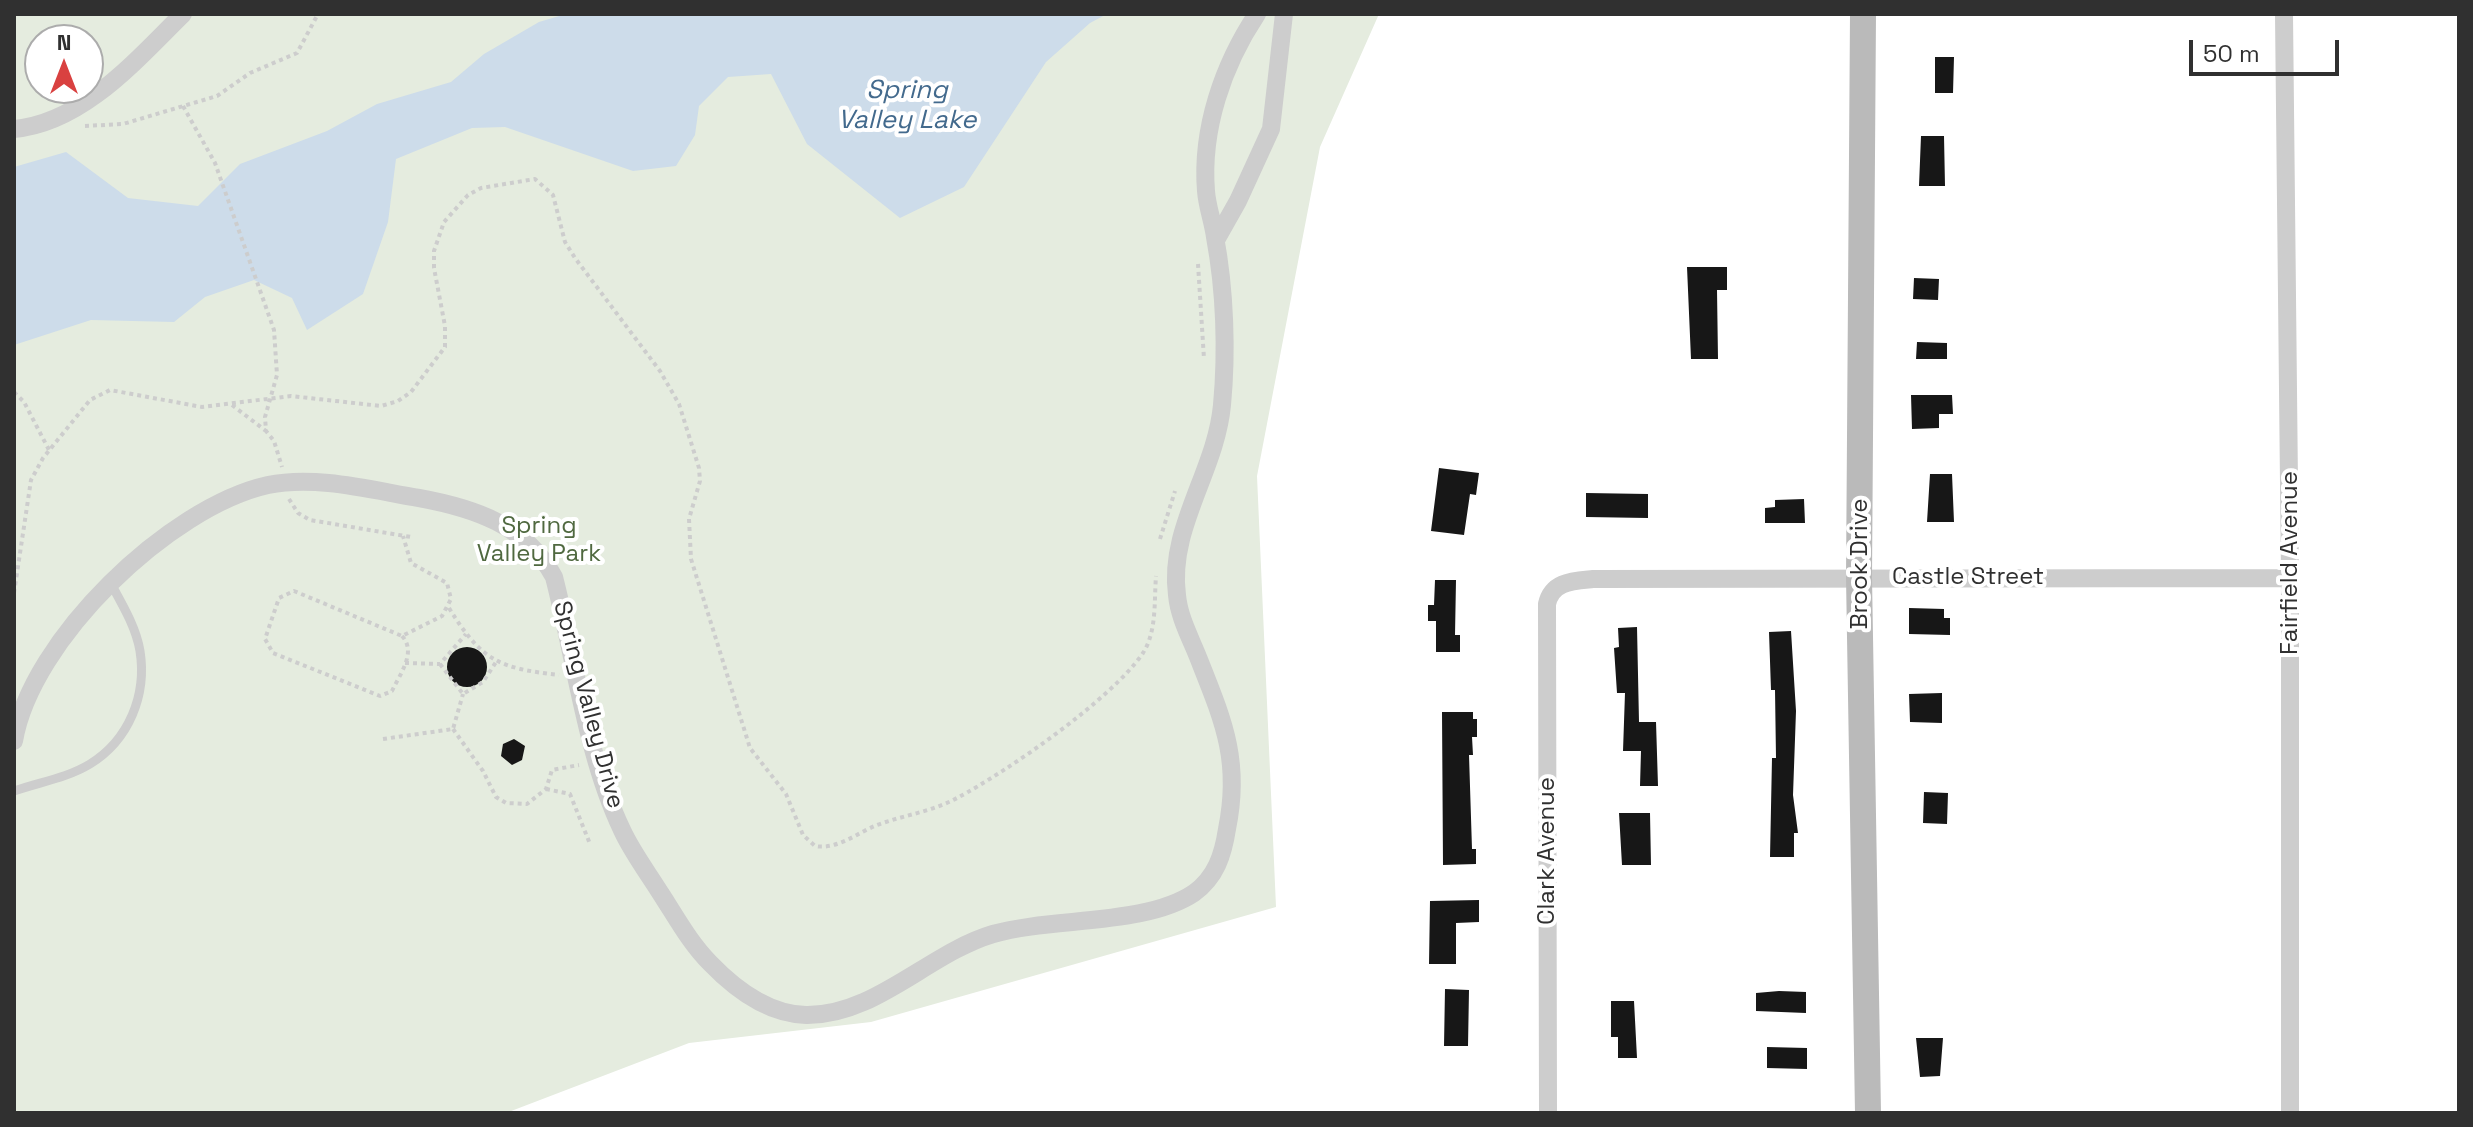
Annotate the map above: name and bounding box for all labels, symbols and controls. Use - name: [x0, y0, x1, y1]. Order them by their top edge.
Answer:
- north arrow: [24, 24, 104, 104]
- scale bar: [2193, 24, 2343, 74]
- text: N: [57, 28, 71, 56]
- text: 50 m: [2203, 38, 2260, 69]
- water label: Spring Valley Lake: [838, 75, 976, 136]
- street label: Fairfield Avenue: [2276, 471, 2304, 655]
- street label: Brook Drive: [1846, 499, 1874, 629]
- park label: Spring Valley Park: [477, 512, 601, 568]
- street label: Castle Street: [1892, 563, 2044, 591]
- street label: Spring Valley Drive: [546, 598, 630, 812]
- street label: Clark Avenue: [1533, 777, 1561, 925]

